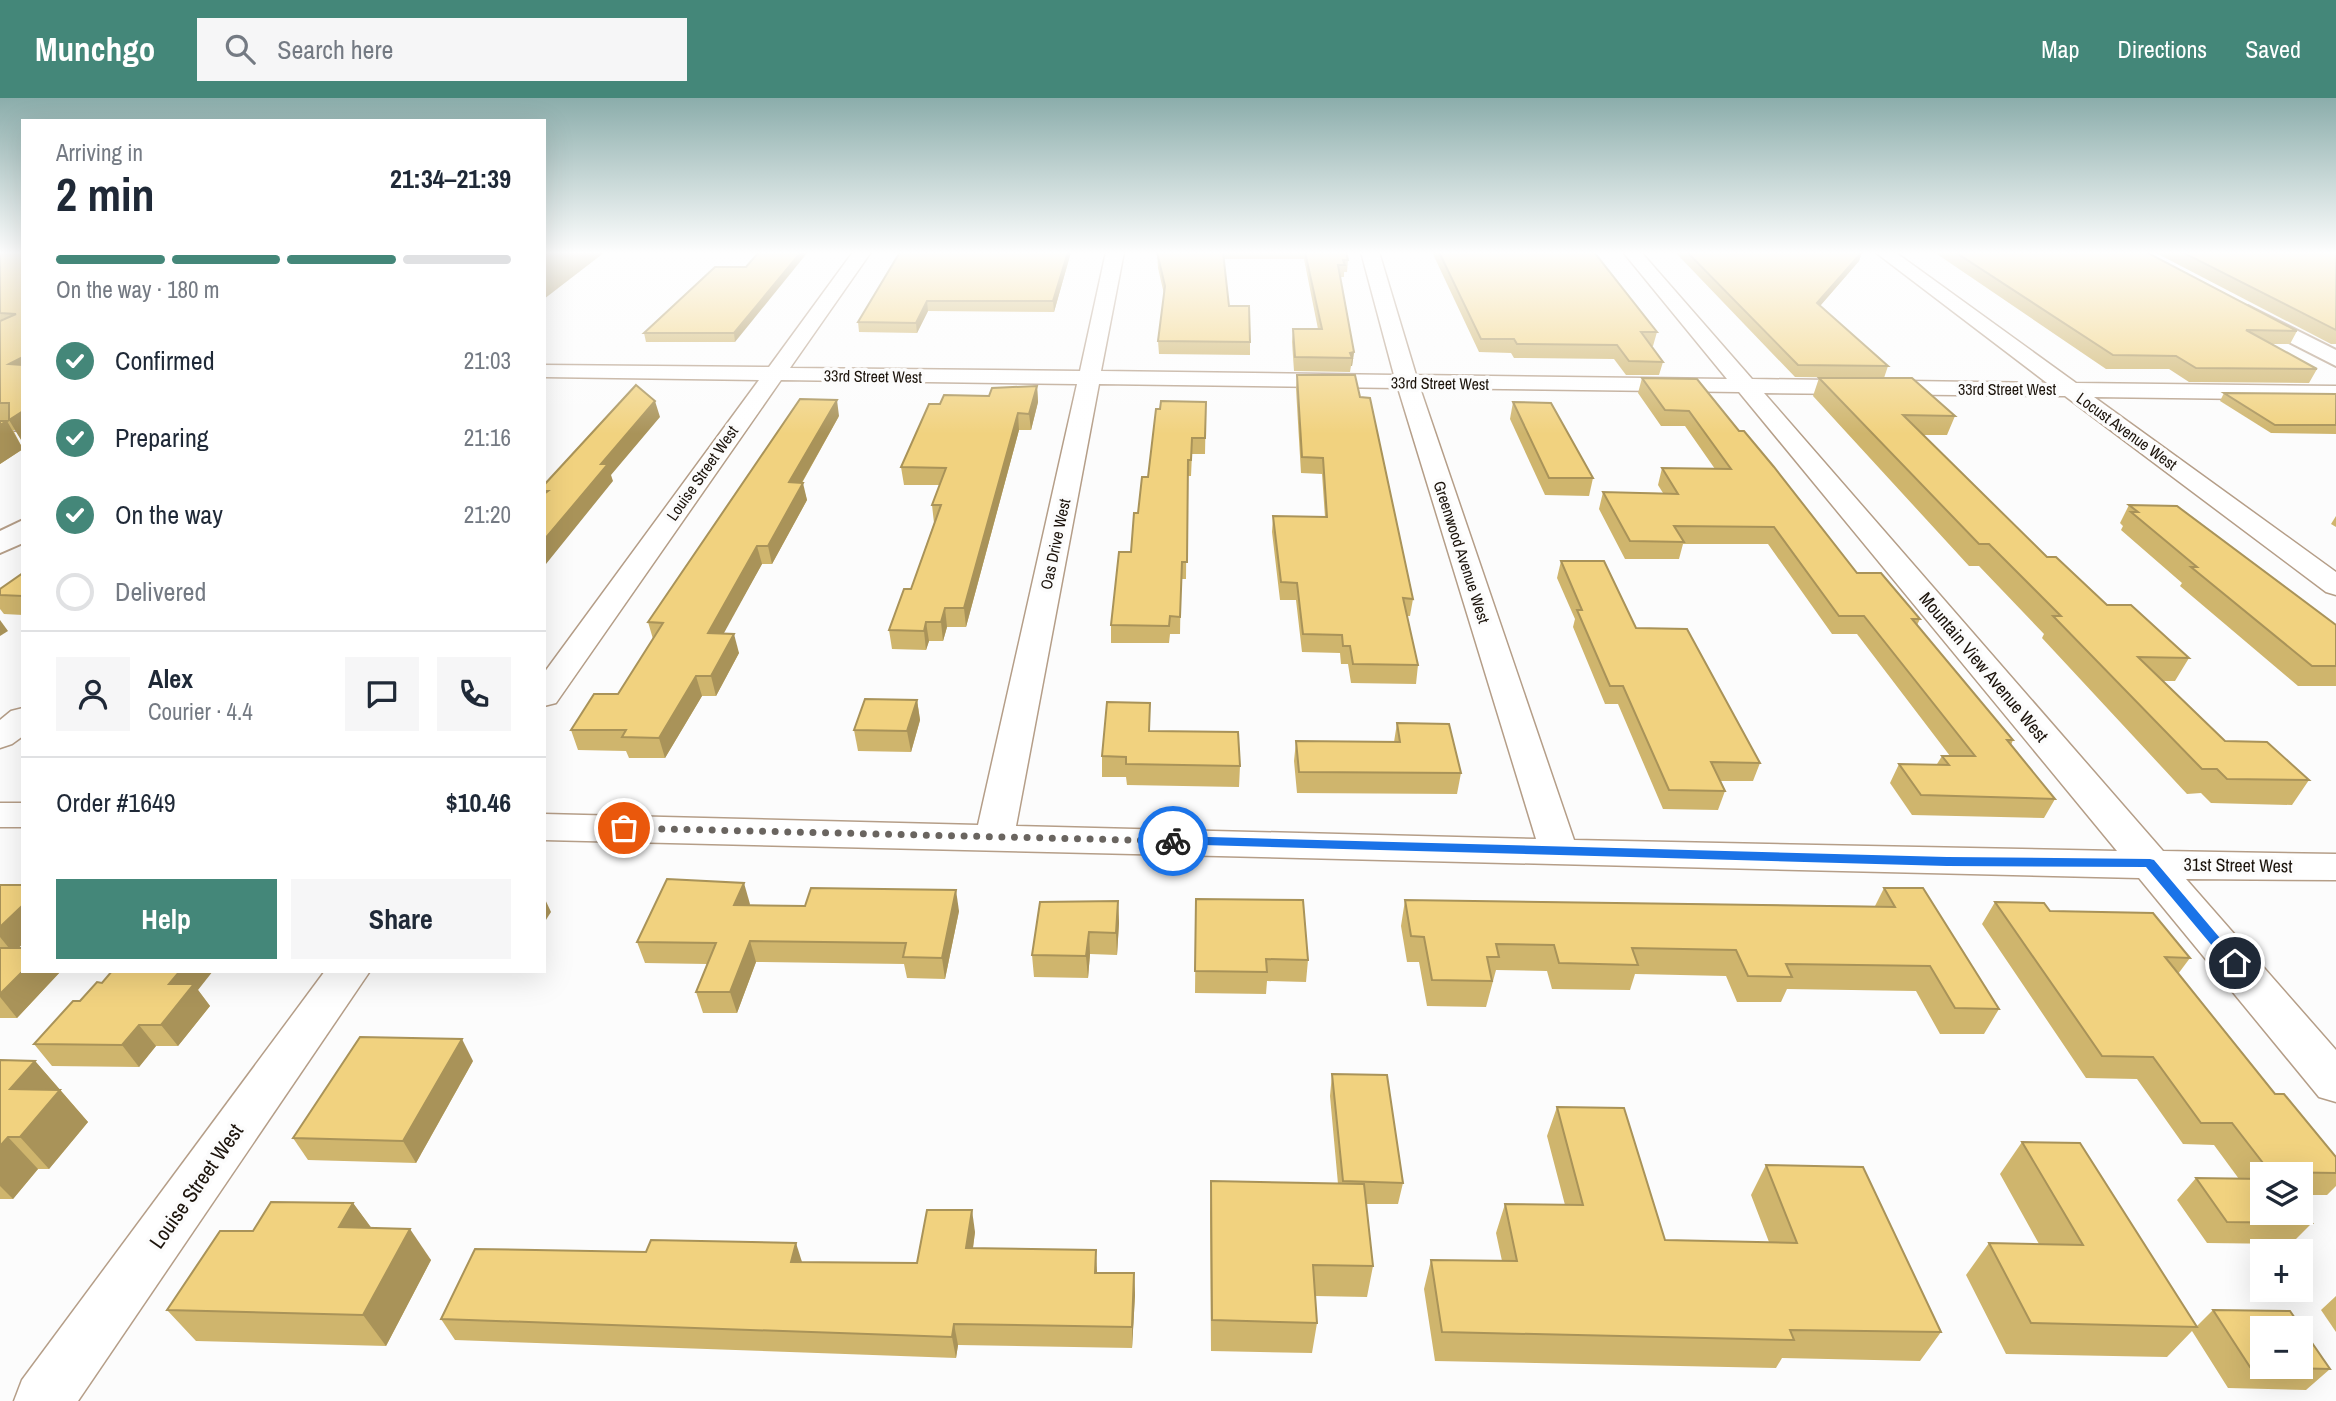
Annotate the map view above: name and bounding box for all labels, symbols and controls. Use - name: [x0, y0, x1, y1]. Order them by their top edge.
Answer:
- search box: [197, 18, 687, 81]
- text: Munchgo: [35, 27, 155, 71]
- icon: search: [221, 30, 259, 68]
- text: Search here: [277, 32, 393, 67]
- text: Map: [2041, 33, 2079, 65]
- text: Directions: [2117, 33, 2207, 65]
- text: Saved: [2245, 33, 2301, 65]
- text: Arriving in: [56, 137, 143, 168]
- text: 21:34–21:39: [390, 161, 511, 196]
- text: 2 min: [56, 163, 155, 225]
- text: On the way · 180 m: [56, 274, 220, 305]
- icon: check: [56, 342, 94, 380]
- text: Confirmed: [115, 343, 215, 378]
- text: 21:03: [464, 345, 511, 376]
- street label: 33rd Street West: [824, 364, 923, 388]
- street label: 33rd Street West: [1391, 371, 1490, 395]
- street label: 33rd Street West: [1958, 378, 2056, 400]
- street label: Locust Avenue West: [2072, 387, 2182, 475]
- icon: check: [56, 419, 94, 457]
- text: Preparing: [115, 420, 209, 455]
- street label: Louise Street West: [661, 421, 743, 525]
- text: 21:16: [464, 422, 511, 453]
- street label: Greenwood Avenue West: [1429, 478, 1495, 626]
- icon: check: [56, 496, 94, 534]
- street label: Oas Drive West: [1035, 496, 1075, 591]
- text: On the way: [115, 497, 223, 532]
- text: 21:20: [464, 499, 511, 530]
- text: Delivered: [115, 574, 206, 609]
- street label: Mountain View Avenue West: [1914, 587, 2054, 747]
- button: person: [56, 657, 130, 731]
- button: chat: [345, 657, 419, 731]
- button: phone: [437, 657, 511, 731]
- text: Alex: [148, 661, 193, 696]
- text: Courier · 4.4: [148, 696, 253, 727]
- text: Order #1649: [56, 785, 176, 820]
- text: $10.46: [446, 785, 511, 820]
- pin: [594, 798, 654, 858]
- courier: [1138, 806, 1208, 876]
- icon: bag: [605, 809, 643, 847]
- icon: bike: [1154, 822, 1192, 860]
- street label: 31st Street West: [2183, 852, 2293, 878]
- button: Help: [56, 879, 277, 959]
- button: Share: [291, 879, 511, 959]
- pin: [2205, 933, 2265, 993]
- icon: home: [2216, 944, 2254, 982]
- street label: Louise Street West: [142, 1118, 250, 1254]
- map controls: [2250, 1162, 2313, 1379]
- button: layers: [2250, 1162, 2313, 1225]
- button: +: [2250, 1239, 2313, 1302]
- button: −: [2250, 1316, 2313, 1379]

